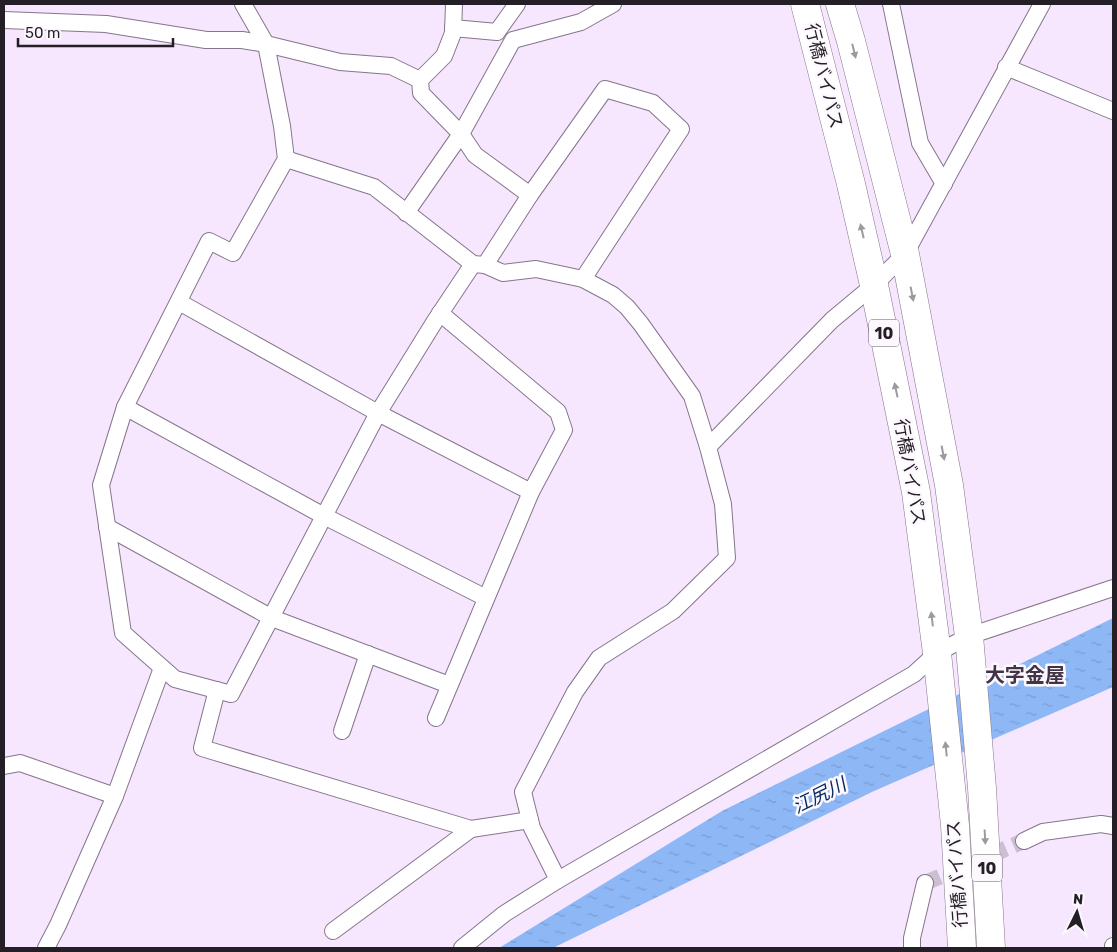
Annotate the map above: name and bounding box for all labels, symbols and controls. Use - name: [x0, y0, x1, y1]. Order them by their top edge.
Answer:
- scale bar: [18, 15, 172, 47]
- street label: 行橋バイパス: [800, 21, 848, 131]
- text: 50 m: [25, 24, 60, 42]
- one-way arrow: [850, 43, 858, 58]
- one-way arrow: [858, 223, 866, 238]
- one-way arrow: [909, 286, 917, 302]
- road number: 10: [869, 319, 899, 346]
- one-way arrow: [891, 381, 899, 397]
- street label: 行橋バイパス: [890, 417, 930, 527]
- one-way arrow: [939, 446, 947, 461]
- one-way arrow: [928, 611, 936, 627]
- district label: 大字金屋: [985, 663, 1065, 687]
- one-way arrow: [942, 741, 950, 757]
- water label: 江尻川: [789, 772, 852, 818]
- street label: 行橋バイパス: [942, 820, 972, 928]
- one-way arrow: [981, 829, 989, 845]
- road number: 10: [972, 854, 1002, 881]
- north arrow: [1052, 887, 1102, 937]
- text: N: [1072, 891, 1084, 908]

